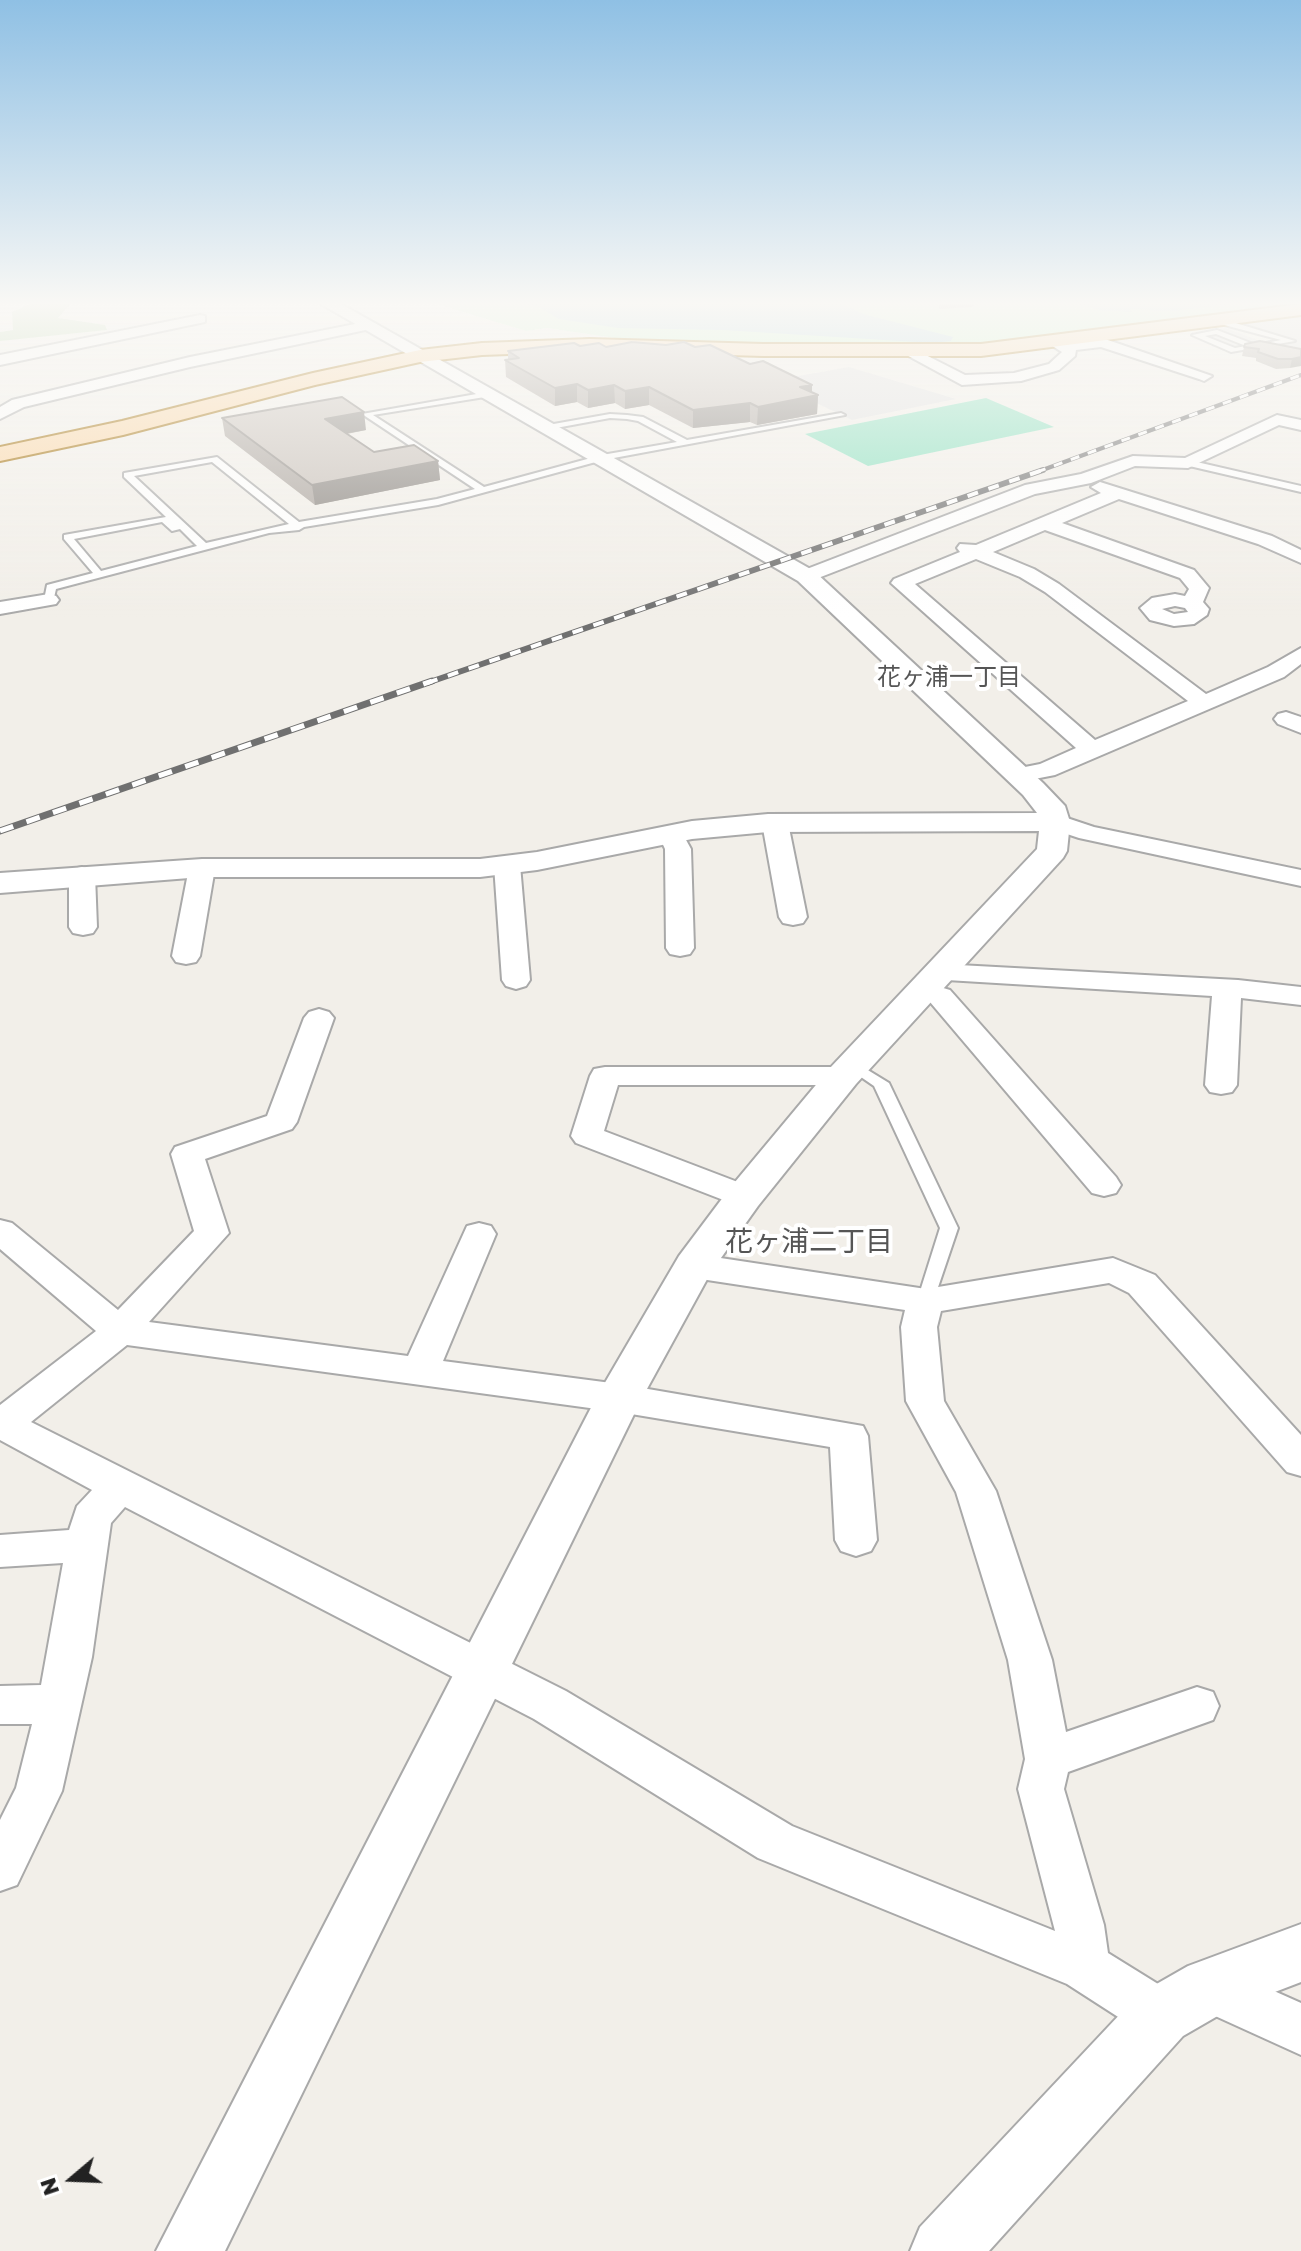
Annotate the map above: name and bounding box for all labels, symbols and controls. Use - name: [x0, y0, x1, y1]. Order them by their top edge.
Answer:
- district label: 花ヶ浦一丁目: [877, 663, 1021, 691]
- district label: 花ヶ浦二丁目: [725, 1225, 893, 1259]
- north arrow: [32, 2139, 112, 2219]
- text: N: [33, 2175, 64, 2199]

